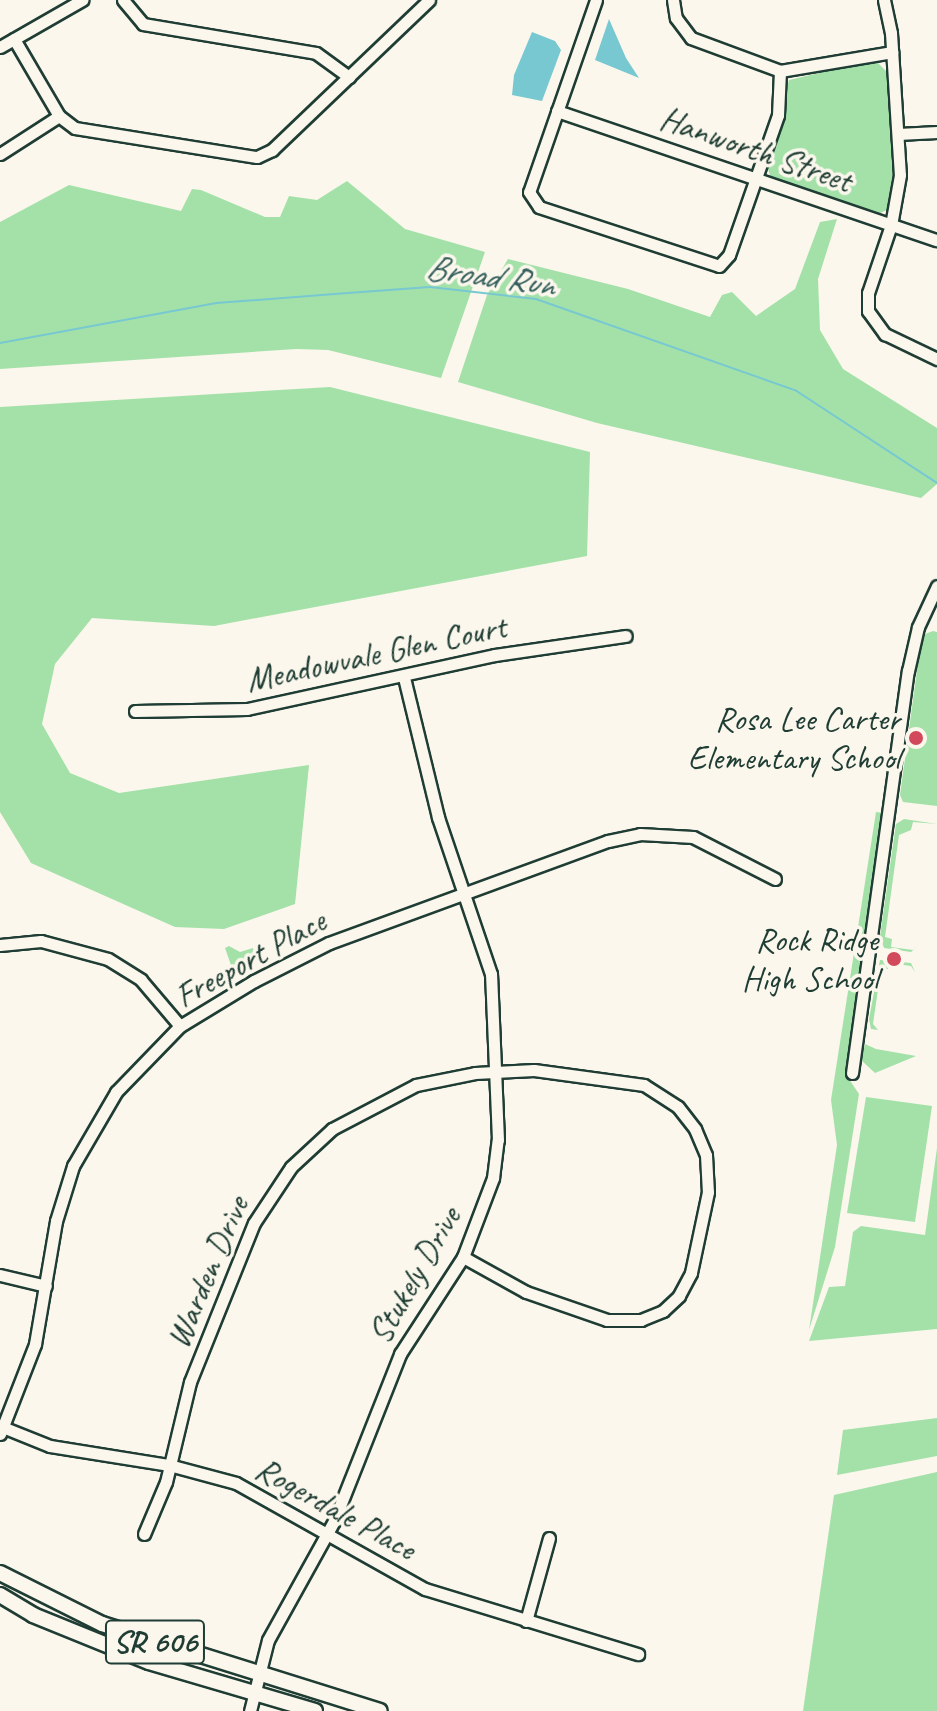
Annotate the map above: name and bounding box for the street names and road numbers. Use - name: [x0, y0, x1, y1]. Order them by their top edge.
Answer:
- street label: Hanworth Street: [655, 97, 857, 201]
- street label: Meadowvale Glen Court: [242, 606, 510, 700]
- street label: Freeport Place: [168, 900, 332, 1016]
- street label: Warden Drive: [157, 1190, 257, 1354]
- street label: Stukely Drive: [359, 1199, 469, 1351]
- street label: Rogerdale Place: [249, 1447, 423, 1569]
- road number: SR 606: [103, 1614, 207, 1670]

